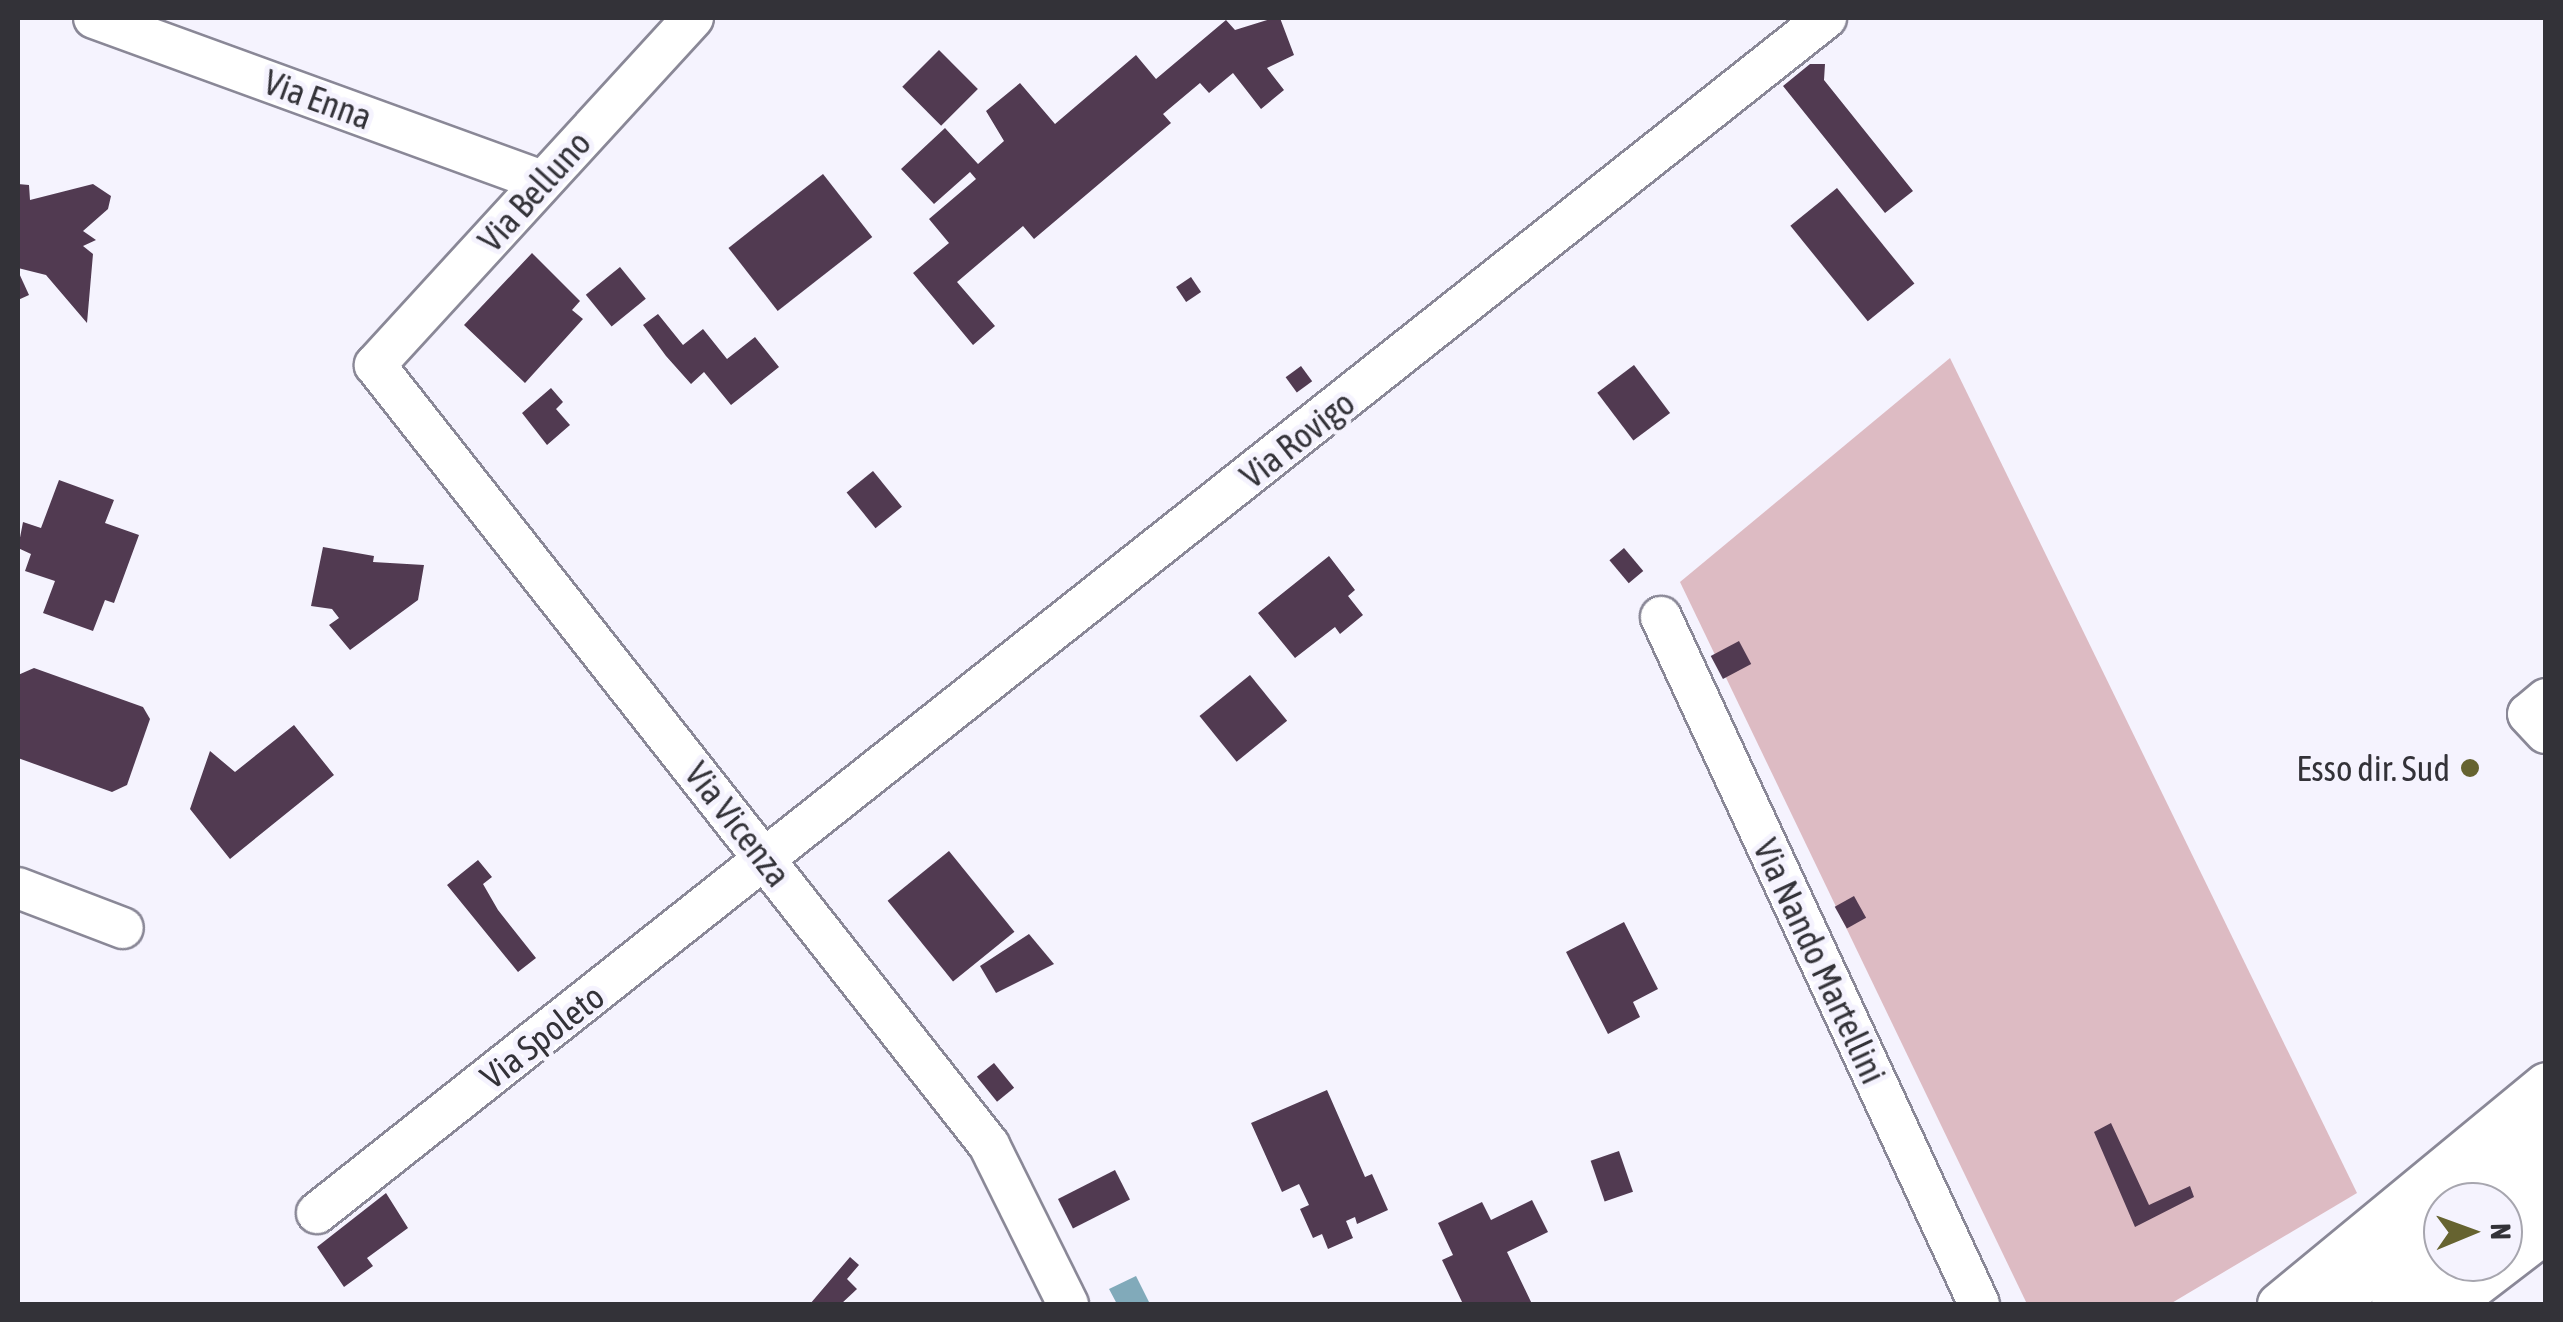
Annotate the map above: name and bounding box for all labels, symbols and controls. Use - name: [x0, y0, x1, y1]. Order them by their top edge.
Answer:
- street label: Via Enna: [258, 60, 378, 138]
- street label: Via Belluno: [469, 122, 599, 260]
- street label: Via Rovigo: [1232, 381, 1362, 497]
- place label: Esso dir. Sud: [2296, 747, 2450, 789]
- street label: Via Vicenza: [676, 753, 800, 895]
- marker: Esso dir. Sud: [2459, 757, 2481, 779]
- street label: Via Nando Martellini: [1745, 832, 1895, 1090]
- street label: Via Spoleto: [472, 975, 612, 1097]
- north arrow: [2423, 1182, 2523, 1282]
- text: N: [2485, 1223, 2517, 1240]

